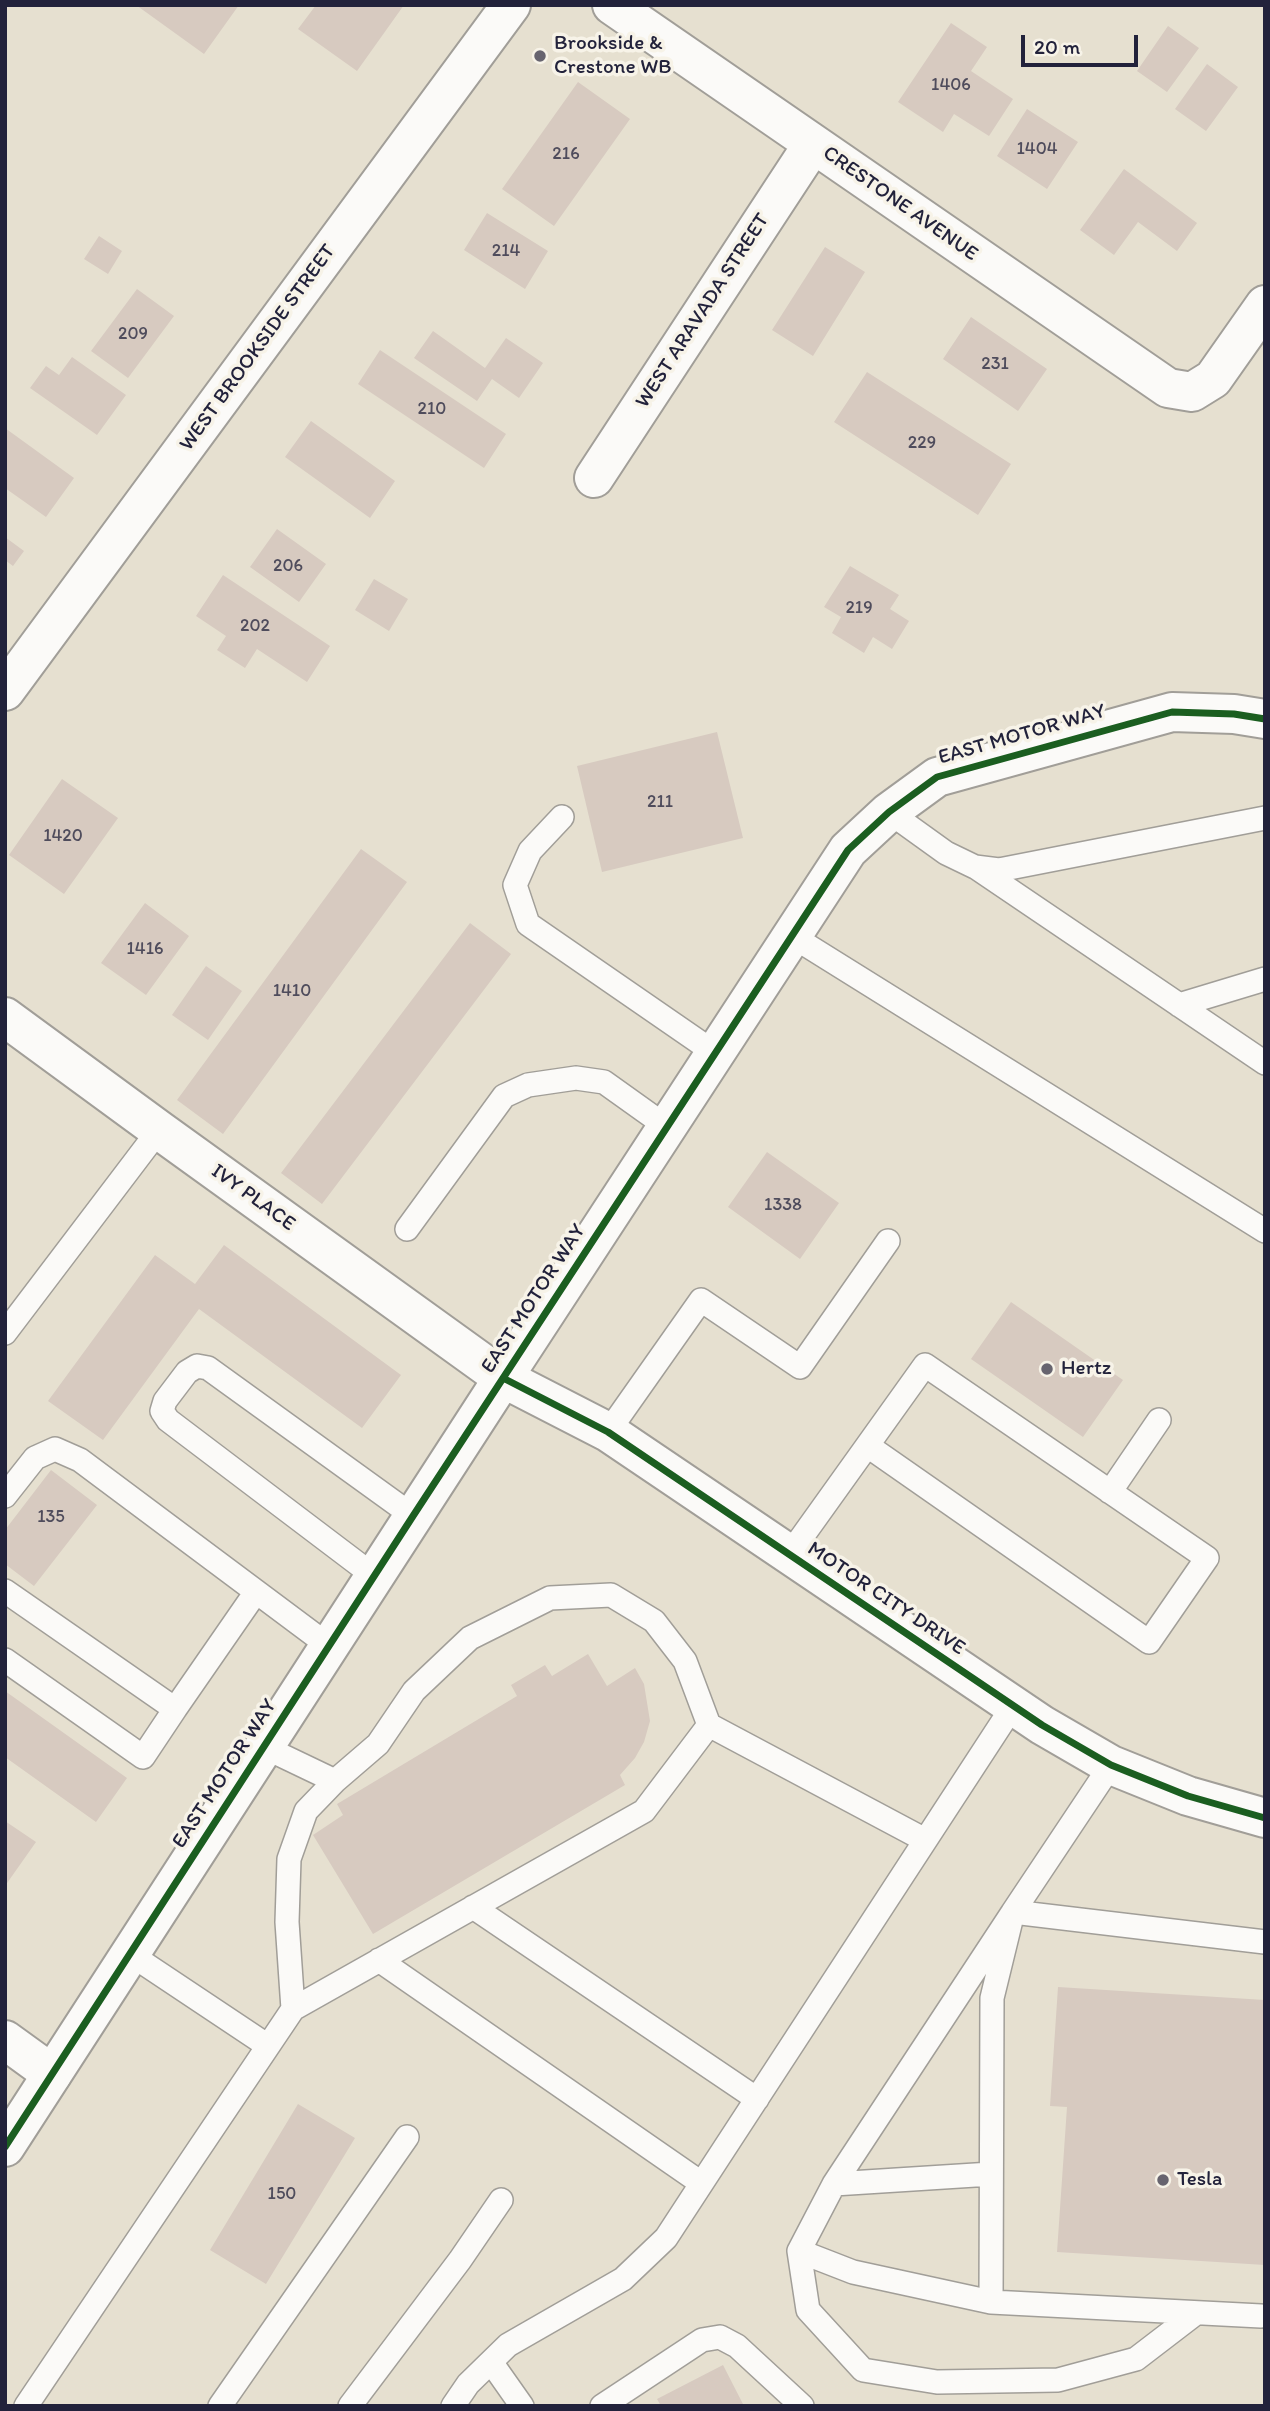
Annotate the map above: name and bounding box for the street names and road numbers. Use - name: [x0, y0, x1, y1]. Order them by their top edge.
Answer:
- street label: CRESTONE AVENUE: [817, 141, 983, 267]
- street label: WEST ARAVADA STREET: [631, 209, 775, 413]
- street label: WEST BROOKSIDE STREET: [175, 240, 341, 456]
- street label: EAST MOTOR WAY: [935, 699, 1109, 771]
- street label: IVY PLACE: [206, 1159, 300, 1237]
- street label: EAST MOTOR WAY: [476, 1220, 592, 1378]
- street label: MOTOR CITY DRIVE: [802, 1537, 970, 1661]
- street label: EAST MOTOR WAY: [167, 1695, 283, 1853]

